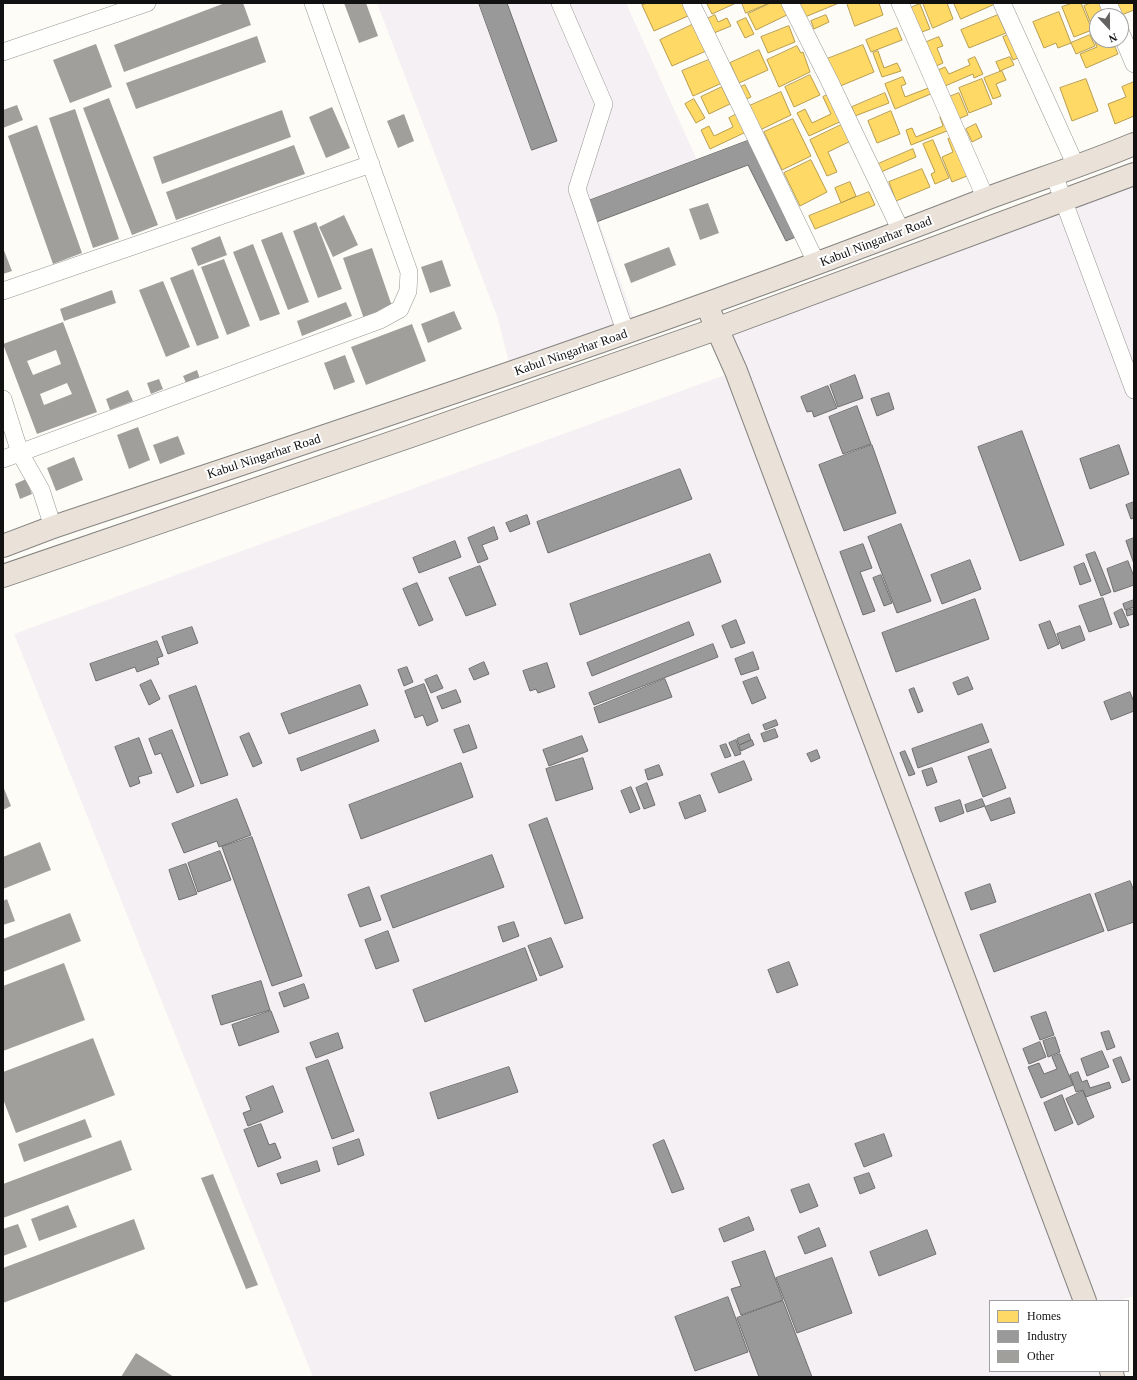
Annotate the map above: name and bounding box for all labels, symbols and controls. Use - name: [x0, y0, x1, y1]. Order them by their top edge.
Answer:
- north arrow: [1089, 8, 1129, 48]
- text: N: [1107, 31, 1119, 45]
- street label: Kabul Ningarhar Road: [818, 214, 934, 270]
- street label: Kabul Ningarhar Road: [512, 326, 630, 380]
- street label: Kabul Ningarhar Road: [205, 431, 323, 483]
- legend: [989, 1300, 1129, 1372]
- text: Homes: [1027, 1309, 1061, 1323]
- text: Industry: [1027, 1329, 1067, 1343]
- text: Other: [1027, 1349, 1054, 1363]

